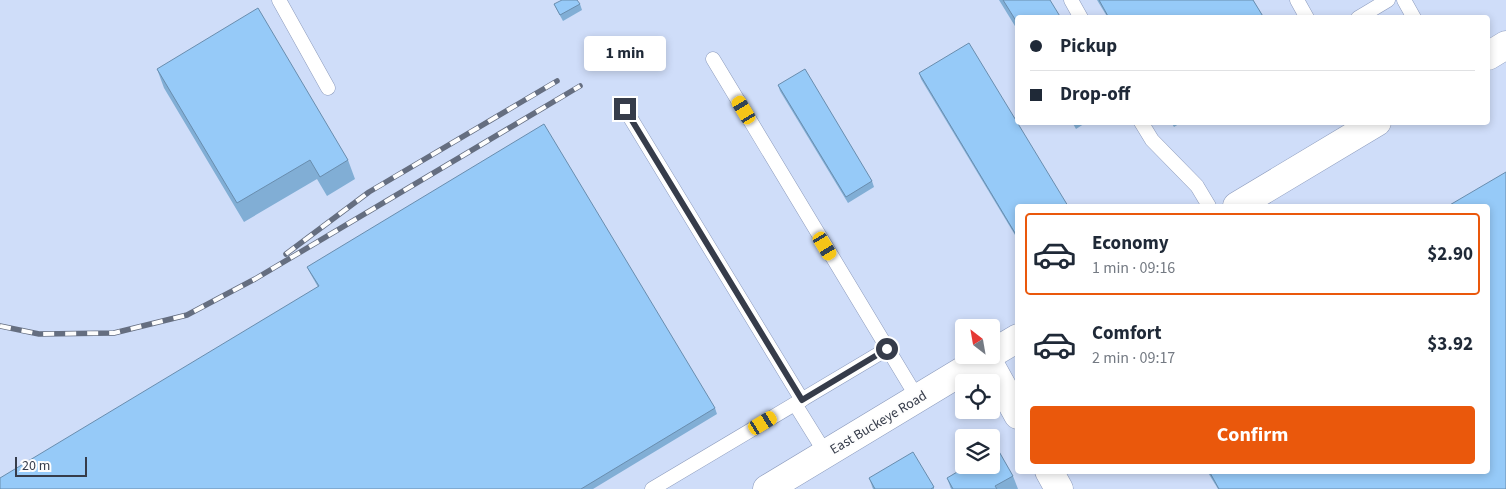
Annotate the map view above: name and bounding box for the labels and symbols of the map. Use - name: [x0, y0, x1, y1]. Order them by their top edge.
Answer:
- callout: 1 min: [584, 36, 666, 72]
- car: [729, 93, 758, 127]
- route end: [614, 98, 636, 120]
- car: [810, 229, 839, 263]
- north arrow: [955, 319, 1000, 364]
- route start: [876, 338, 898, 360]
- street label: East Buckeye Road: [826, 386, 931, 460]
- car: [746, 409, 779, 437]
- scale bar: [15, 454, 88, 477]

